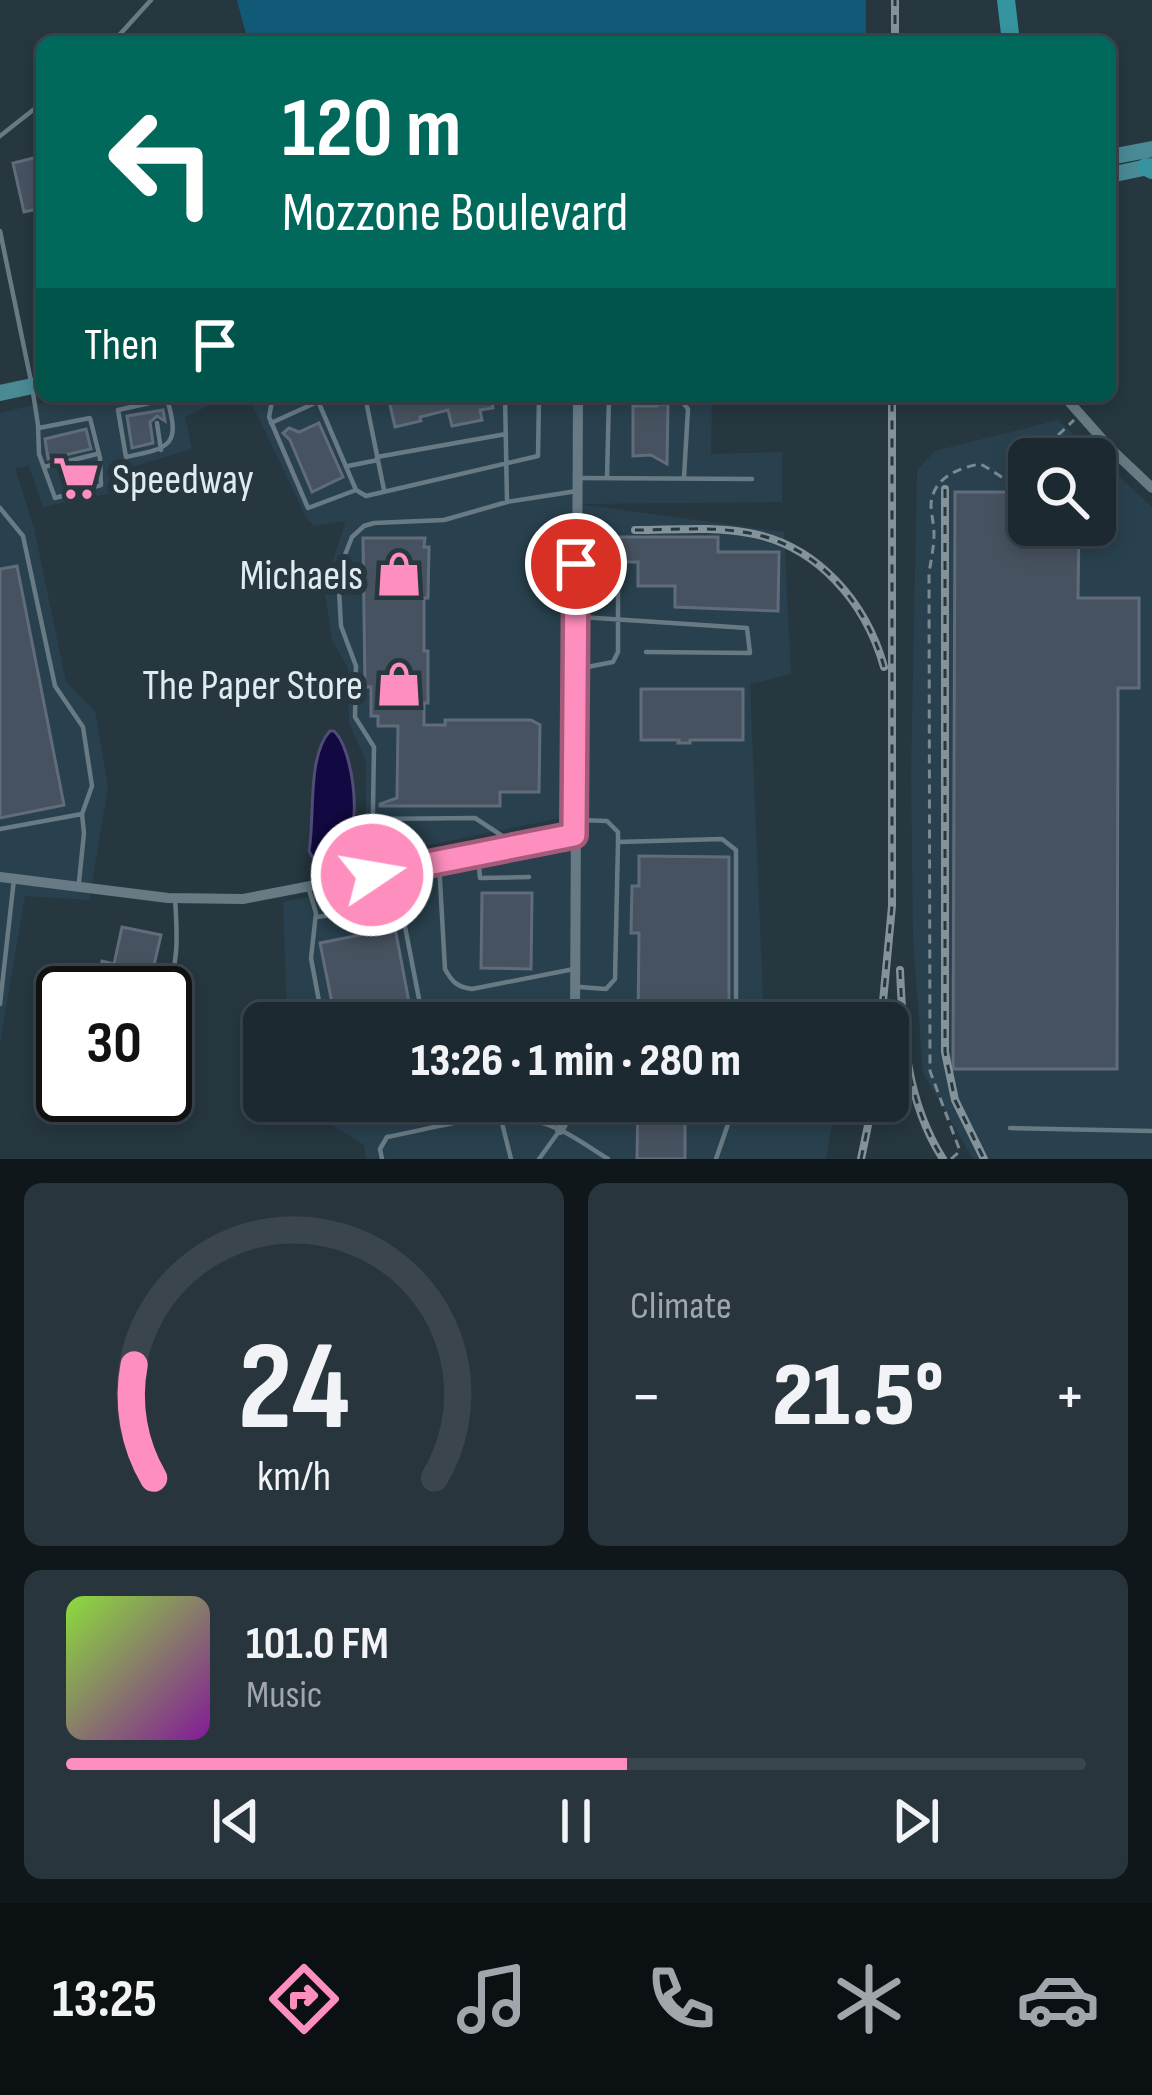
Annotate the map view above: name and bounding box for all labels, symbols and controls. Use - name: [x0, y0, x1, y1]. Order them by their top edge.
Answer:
- text: 120 m: [282, 79, 461, 180]
- icon: left: [84, 84, 240, 240]
- text: Mozzone Boulevard: [282, 181, 628, 246]
- icon: arrive: [182, 312, 248, 378]
- text: Then: [84, 318, 158, 373]
- map controls: [1008, 438, 1116, 546]
- button: search: [1008, 438, 1116, 546]
- supermarket icon: Speedway: [51, 453, 101, 503]
- place label: Speedway: [112, 455, 254, 506]
- pin: [525, 513, 627, 615]
- icon: arrive: [543, 531, 609, 597]
- shop icon: Michaels: [374, 549, 424, 599]
- place label: Michaels: [240, 551, 363, 602]
- shop icon: The Paper Store: [374, 659, 424, 709]
- place label: The Paper Store: [142, 661, 363, 712]
- position arrow: [309, 812, 435, 938]
- speed limit sign: 30: [36, 966, 192, 1122]
- text: 13:26 · 1 min · 280 m: [411, 1034, 741, 1089]
- text: Climate: [630, 1283, 732, 1330]
- text: 24: [238, 1315, 350, 1464]
- text: 21.5°: [772, 1343, 944, 1451]
- text: −: [630, 1358, 662, 1437]
- text: +: [1054, 1358, 1086, 1437]
- text: km/h: [257, 1450, 331, 1502]
- text: 101.0 FM: [246, 1617, 389, 1672]
- text: Music: [246, 1672, 322, 1719]
- icon: previous: [203, 1788, 269, 1854]
- icon: pause: [543, 1788, 609, 1854]
- icon: next: [883, 1788, 949, 1854]
- icon: directions: [262, 1957, 346, 2041]
- icon: music: [450, 1957, 534, 2041]
- icon: phone: [639, 1957, 723, 2041]
- icon: climate: [827, 1957, 911, 2041]
- icon: car: [1016, 1957, 1100, 2041]
- text: 13:25: [52, 1967, 157, 2032]

